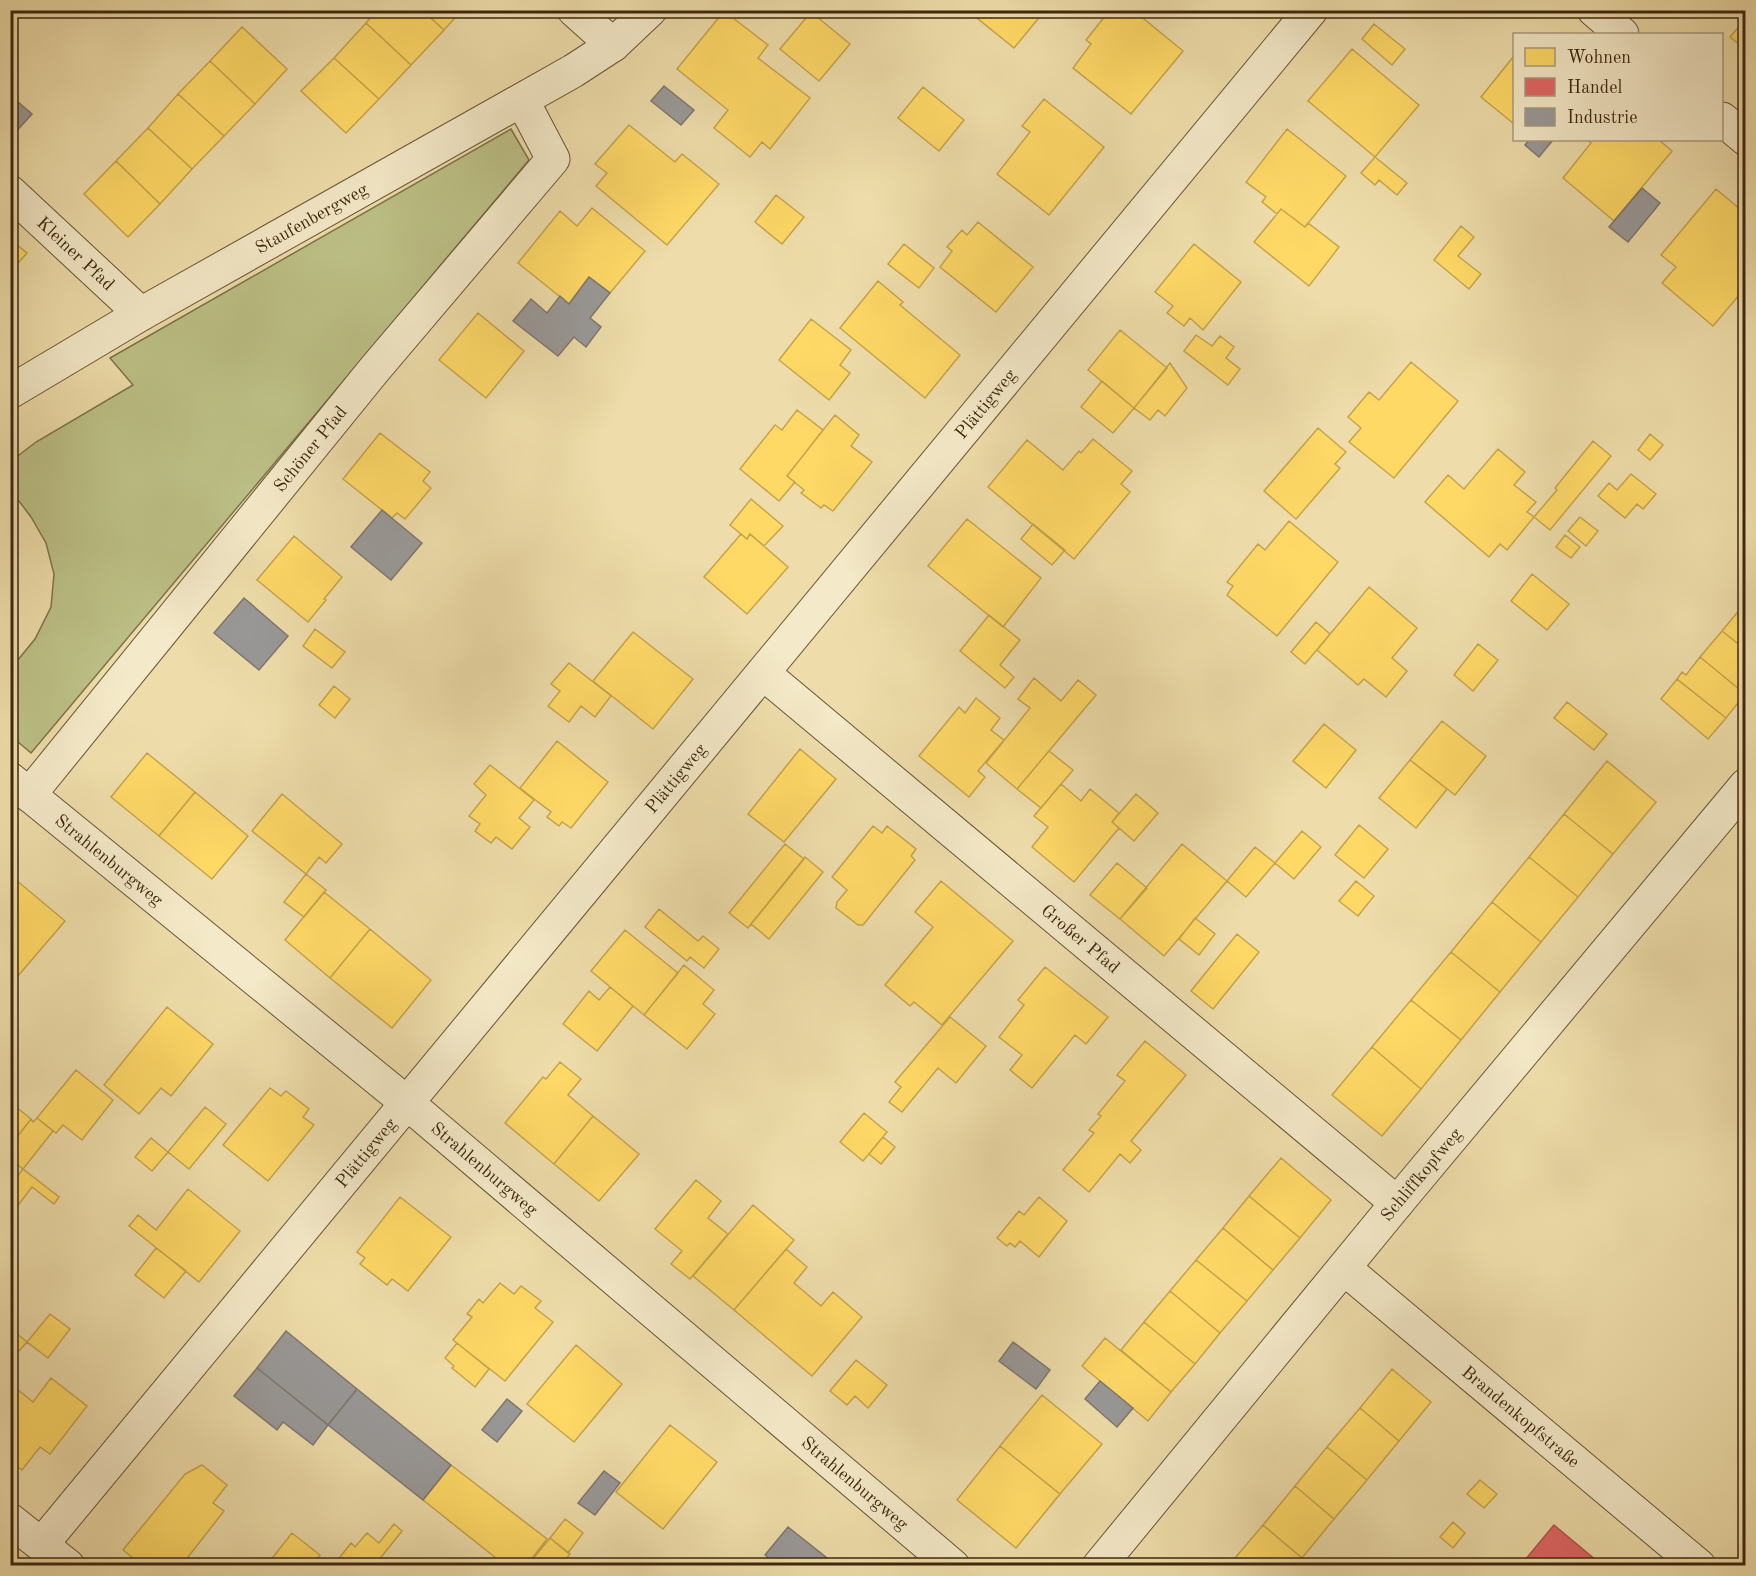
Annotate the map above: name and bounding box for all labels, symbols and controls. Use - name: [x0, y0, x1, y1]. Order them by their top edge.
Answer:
- legend: [1513, 33, 1723, 141]
- text: Wohnen: [1567, 49, 1631, 67]
- text: Handel: [1567, 79, 1622, 97]
- text: Industrie: [1567, 109, 1637, 127]
- street label: Staufenbergweg: [253, 180, 371, 258]
- street label: Kleiner Pfad: [33, 214, 117, 294]
- street label: Plättigweg: [952, 366, 1020, 443]
- street label: Schöner Pfad: [271, 403, 351, 496]
- street label: Plättigweg: [643, 740, 710, 817]
- street label: Strahlenburgweg: [51, 811, 166, 910]
- street label: Großer Pfad: [1037, 902, 1123, 977]
- street label: Plättigweg: [333, 1115, 401, 1191]
- street label: Strahlenburgweg: [427, 1119, 541, 1220]
- street label: Schliffkopfweg: [1378, 1125, 1466, 1225]
- street label: Brandenkopfstraße: [1458, 1363, 1583, 1472]
- street label: Strahlenburgweg: [798, 1434, 911, 1534]

